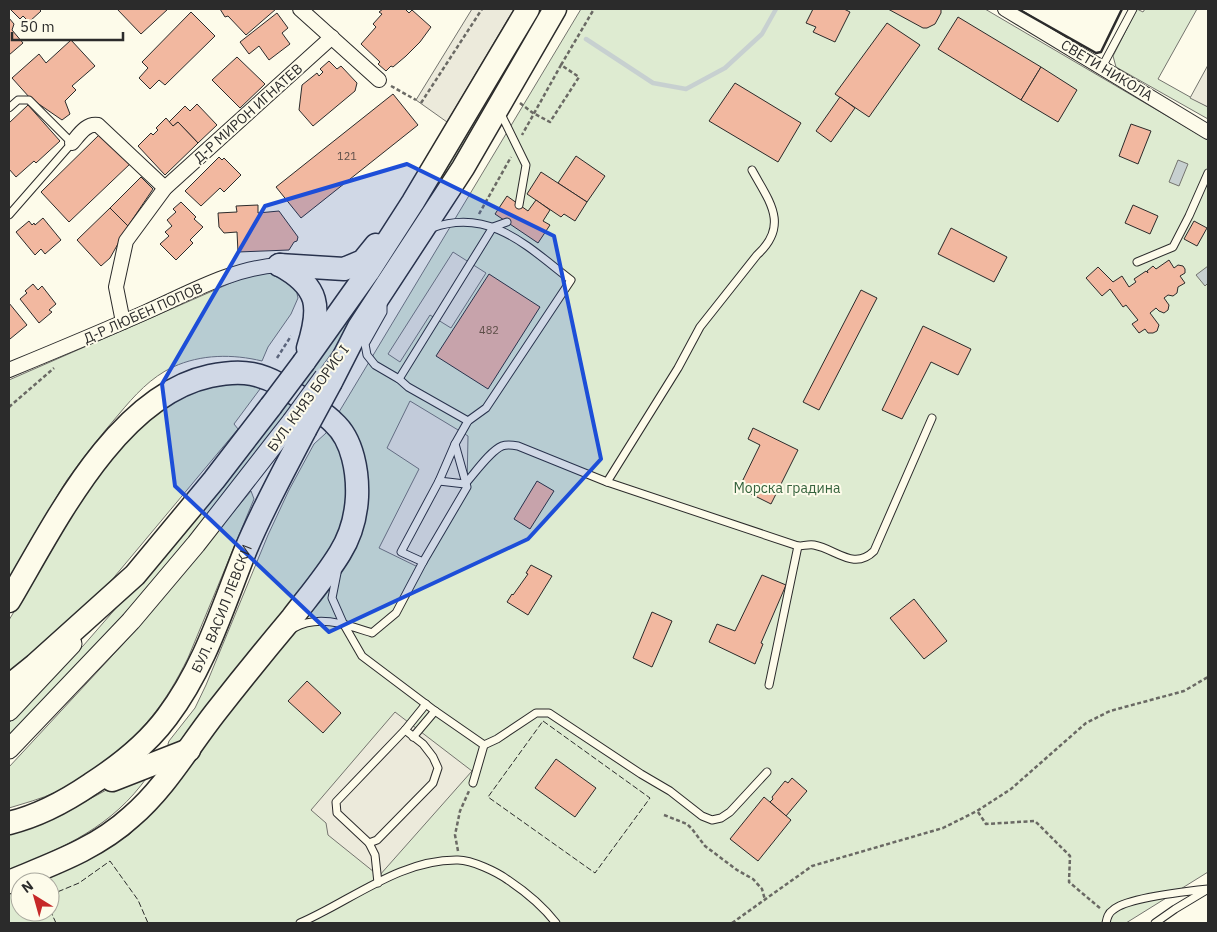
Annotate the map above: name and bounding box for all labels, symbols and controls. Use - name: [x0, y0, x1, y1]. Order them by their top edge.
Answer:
- scale bar: [12, 10, 124, 42]
- text: 50 m: [20, 17, 55, 36]
- street label: СВЕТИ НИКОЛА: [1058, 35, 1156, 105]
- street label: Д-Р МИРОН ИГНАТЕВ: [190, 59, 306, 167]
- house number: 121: [337, 149, 357, 163]
- street label: Д-Р ЛЮБЕН ПОПОВ: [80, 279, 206, 347]
- house number: 482: [479, 323, 499, 337]
- street label: БУЛ. КНЯЗ БОРИС I: [263, 341, 353, 455]
- park label: Морска градина: [733, 479, 841, 497]
- street label: БУЛ. ВАСИЛ ЛЕВСКИ: [187, 542, 256, 676]
- north arrow: [10, 872, 60, 922]
- text: N: [18, 876, 37, 897]

